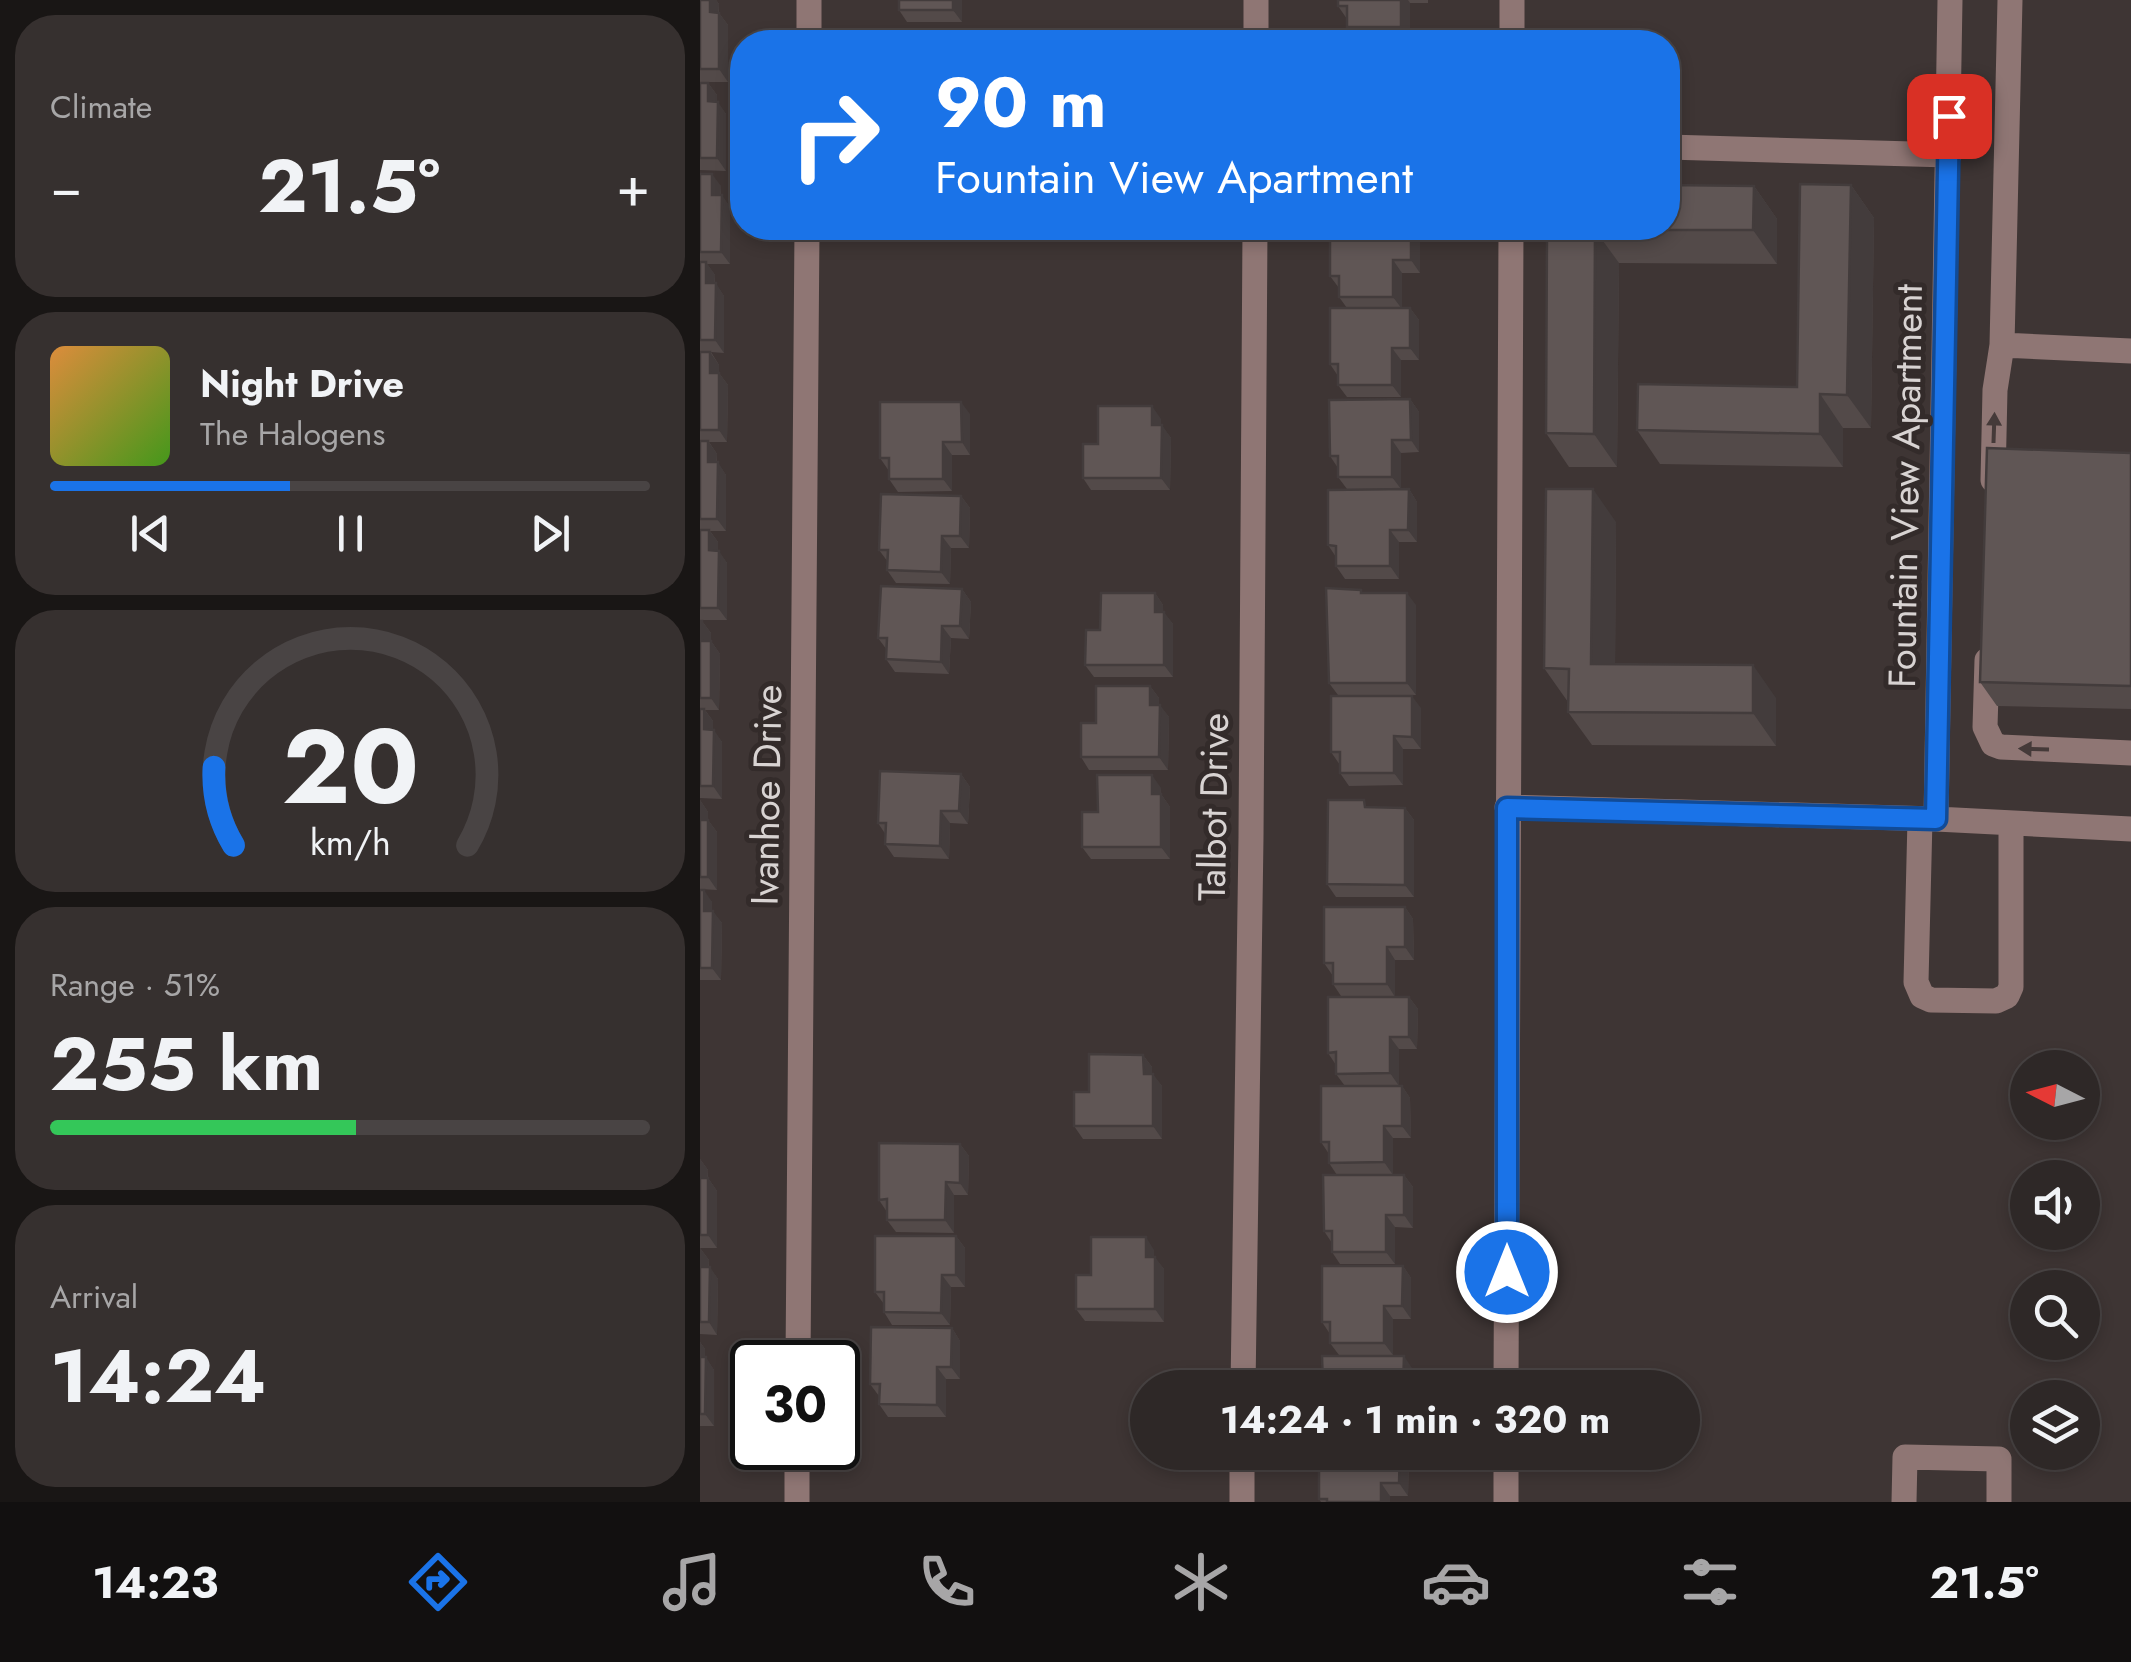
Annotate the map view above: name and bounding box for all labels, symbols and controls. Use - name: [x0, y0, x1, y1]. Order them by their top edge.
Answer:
- text: 90 m: [935, 52, 1107, 153]
- icon: right: [770, 70, 900, 200]
- pin: [1907, 74, 1992, 159]
- text: Climate: [50, 84, 152, 130]
- icon: arrive: [1922, 89, 1977, 144]
- text: 21.5°: [258, 132, 440, 240]
- text: Fountain View Apartment: [935, 145, 1413, 210]
- text: −: [50, 147, 82, 227]
- text: +: [616, 147, 650, 227]
- street label: Fountain View Apartment: [1874, 284, 1936, 688]
- text: Night Drive: [200, 356, 404, 411]
- text: The Halogens: [200, 411, 385, 457]
- one-way arrow: [1987, 411, 2003, 443]
- icon: previous: [123, 506, 178, 561]
- icon: pause: [323, 506, 378, 561]
- icon: next: [523, 506, 578, 561]
- street label: Ivanhoe Drive: [737, 684, 795, 906]
- text: 20: [281, 692, 419, 842]
- street label: Talbot Drive: [1184, 712, 1242, 902]
- one-way arrow: [2017, 740, 2049, 756]
- text: km/h: [310, 817, 390, 868]
- text: Range · 51%: [50, 962, 220, 1008]
- text: 255 km: [50, 1010, 323, 1118]
- north arrow: [2010, 1050, 2100, 1140]
- map controls: [2010, 1050, 2100, 1470]
- button: sound: [2010, 1160, 2100, 1250]
- position arrow: [1455, 1220, 1559, 1324]
- button: search: [2010, 1270, 2100, 1360]
- text: Arrival: [50, 1274, 138, 1320]
- text: 14:24: [50, 1322, 266, 1430]
- speed limit sign: 30: [730, 1340, 860, 1470]
- button: layers: [2010, 1380, 2100, 1470]
- text: 14:24 · 1 min · 320 m: [1220, 1392, 1610, 1447]
- icon: directions: [403, 1547, 473, 1617]
- icon: music: [657, 1547, 727, 1617]
- icon: phone: [912, 1547, 982, 1617]
- icon: climate: [1166, 1547, 1236, 1617]
- icon: car: [1421, 1547, 1491, 1617]
- icon: filters: [1675, 1547, 1745, 1617]
- text: 14:23: [92, 1550, 218, 1615]
- text: 21.5°: [1929, 1550, 2039, 1615]

